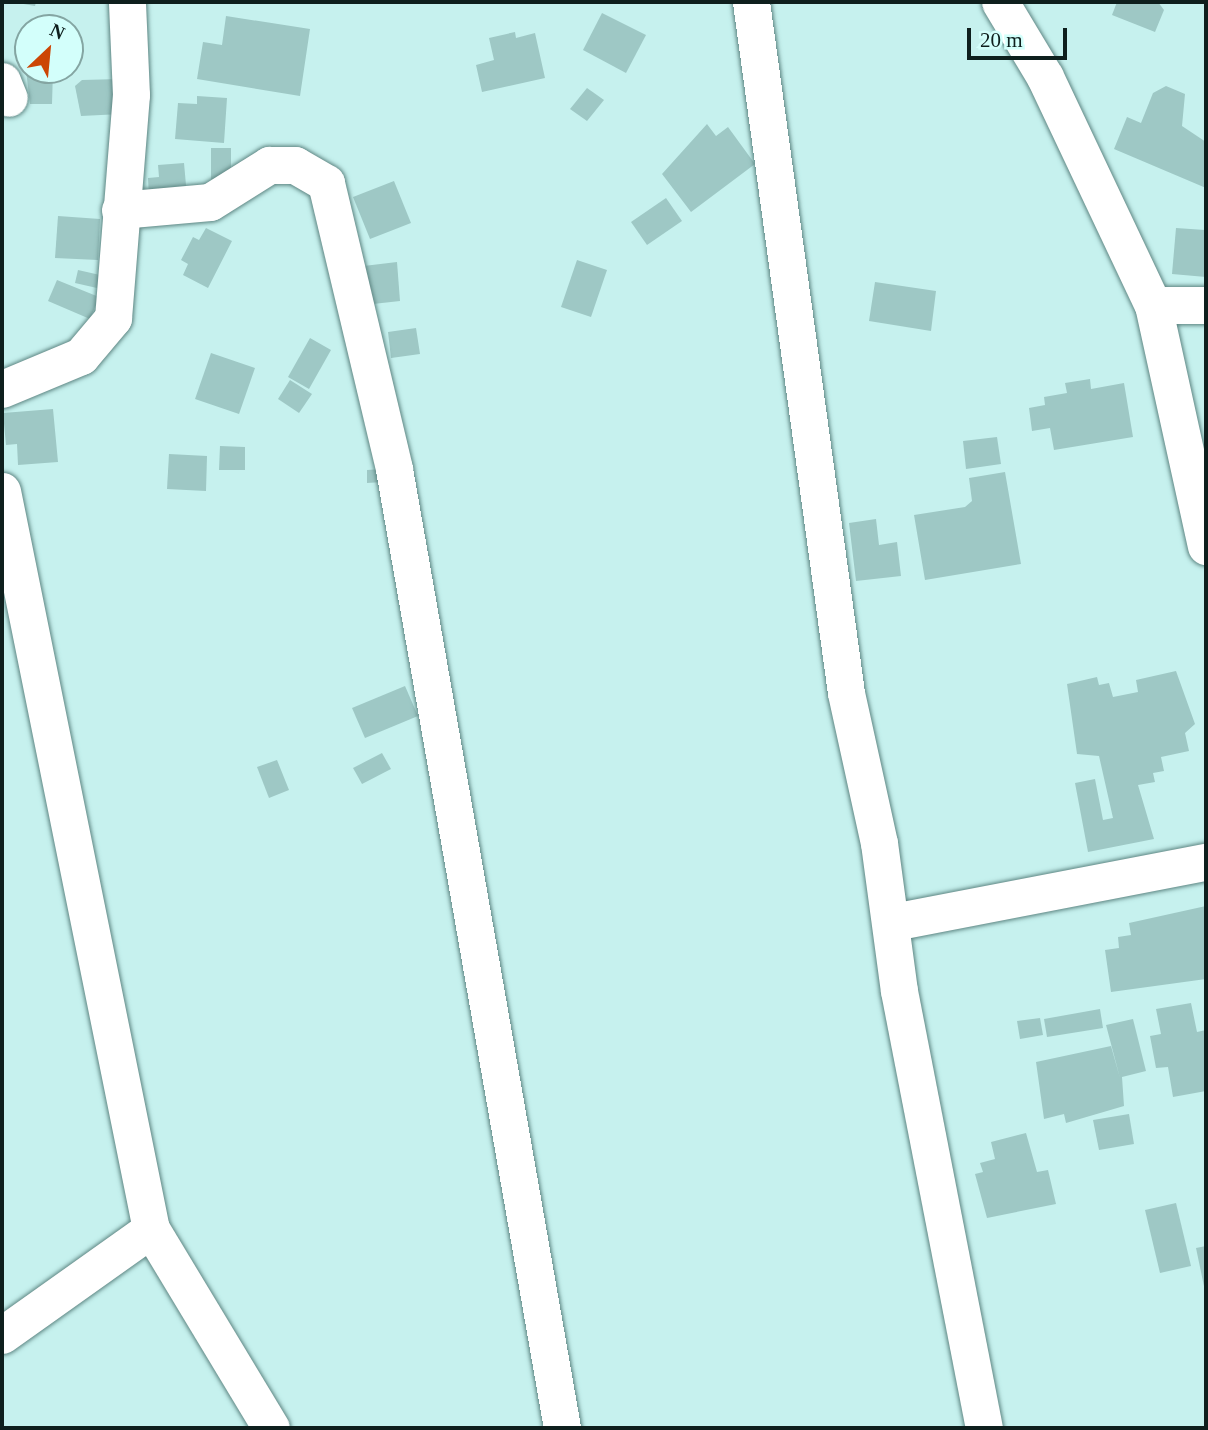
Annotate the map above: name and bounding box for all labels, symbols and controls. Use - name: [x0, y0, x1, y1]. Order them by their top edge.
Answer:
- north arrow: [14, 14, 84, 84]
- scale bar: [970, 14, 1070, 58]
- text: N: [47, 19, 68, 44]
- text: 20 m: [980, 28, 1023, 52]

